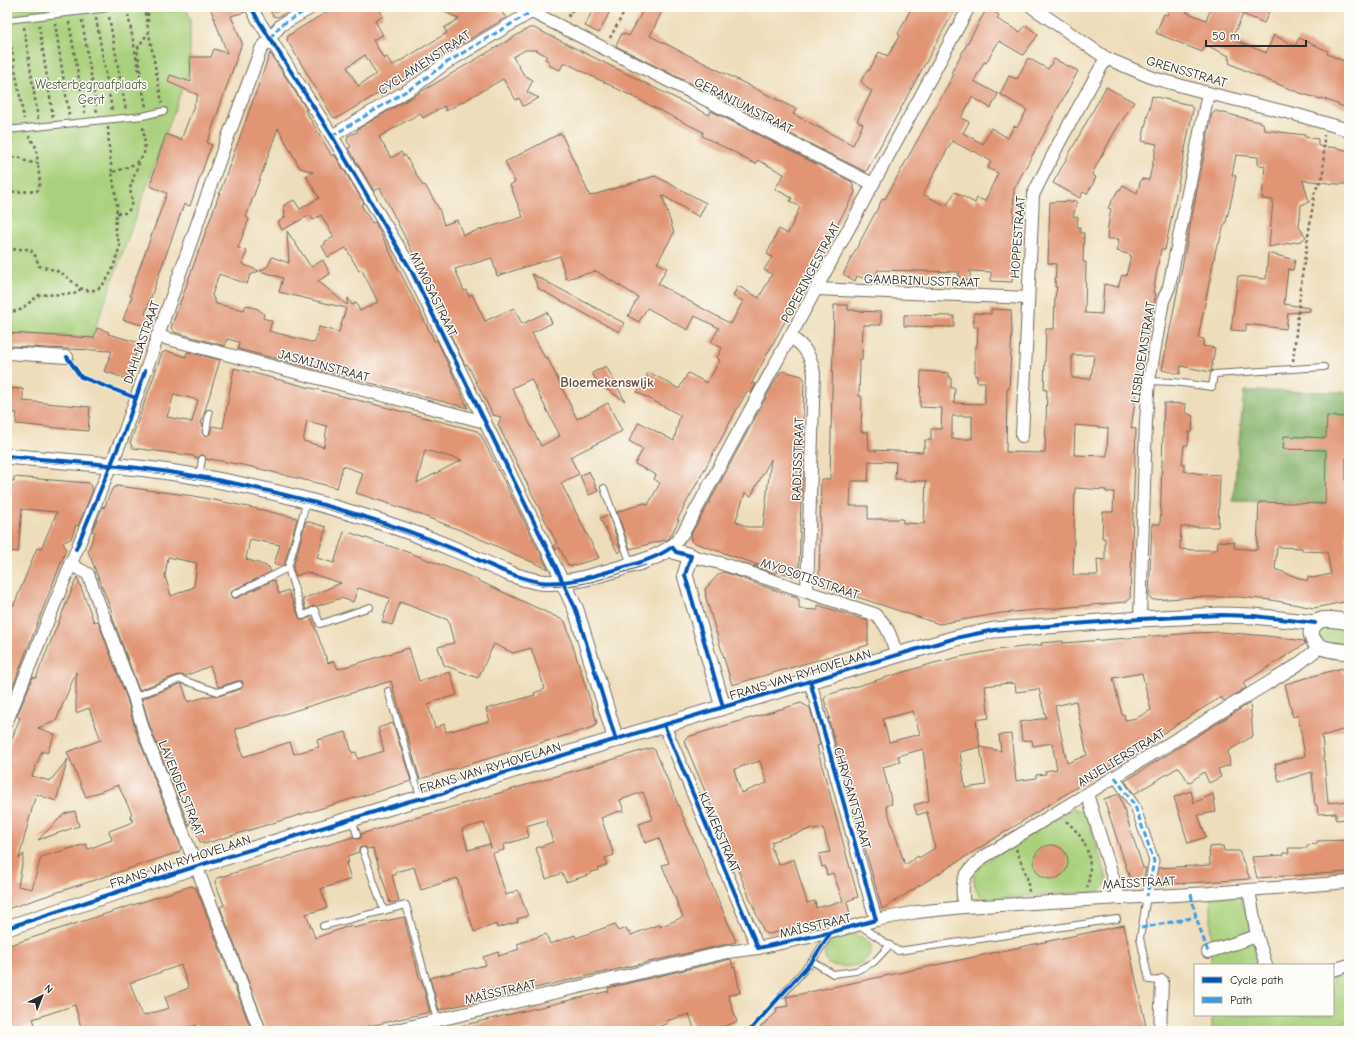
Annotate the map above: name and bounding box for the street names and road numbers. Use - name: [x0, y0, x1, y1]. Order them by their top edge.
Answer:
- street label: CYCLAMENSTRAAT: [375, 27, 473, 98]
- street label: GRENSSTRAAT: [1145, 53, 1229, 90]
- street label: GERANIUMSTRAAT: [692, 74, 796, 137]
- street label: HOPPESTRAAT: [1007, 195, 1028, 279]
- street label: POPERINGESTRAAT: [778, 219, 843, 325]
- street label: MIMOSASTRAAT: [407, 249, 461, 339]
- street label: GAMBRINUSSTRAAT: [864, 271, 980, 290]
- street label: DAHLIASTRAAT: [120, 298, 163, 386]
- street label: LISBLOEMSTRAAT: [1127, 300, 1158, 404]
- street label: JASMIJNSTRAAT: [277, 346, 371, 385]
- street label: RADIJSSTRAAT: [789, 417, 806, 501]
- street label: MYOSOTISSTRAAT: [759, 555, 861, 602]
- street label: FRANS VAN RYHOVELAAN: [727, 646, 873, 703]
- street label: ANJELIERSTRAAT: [1075, 725, 1168, 790]
- street label: LAVENDELSTRAAT: [155, 738, 208, 838]
- street label: FRANS VAN RYHOVELAAN: [417, 739, 563, 796]
- street label: CHRYSANTSTRAAT: [831, 745, 874, 851]
- street label: KLAVERSTRAAT: [696, 790, 743, 875]
- street label: FRANS VAN RYHOVELAAN: [108, 832, 253, 891]
- street label: MAÏSSTRAAT: [1102, 872, 1176, 892]
- street label: MAÏSSTRAAT: [777, 909, 853, 941]
- street label: MAÏSSTRAAT: [462, 975, 538, 1007]

